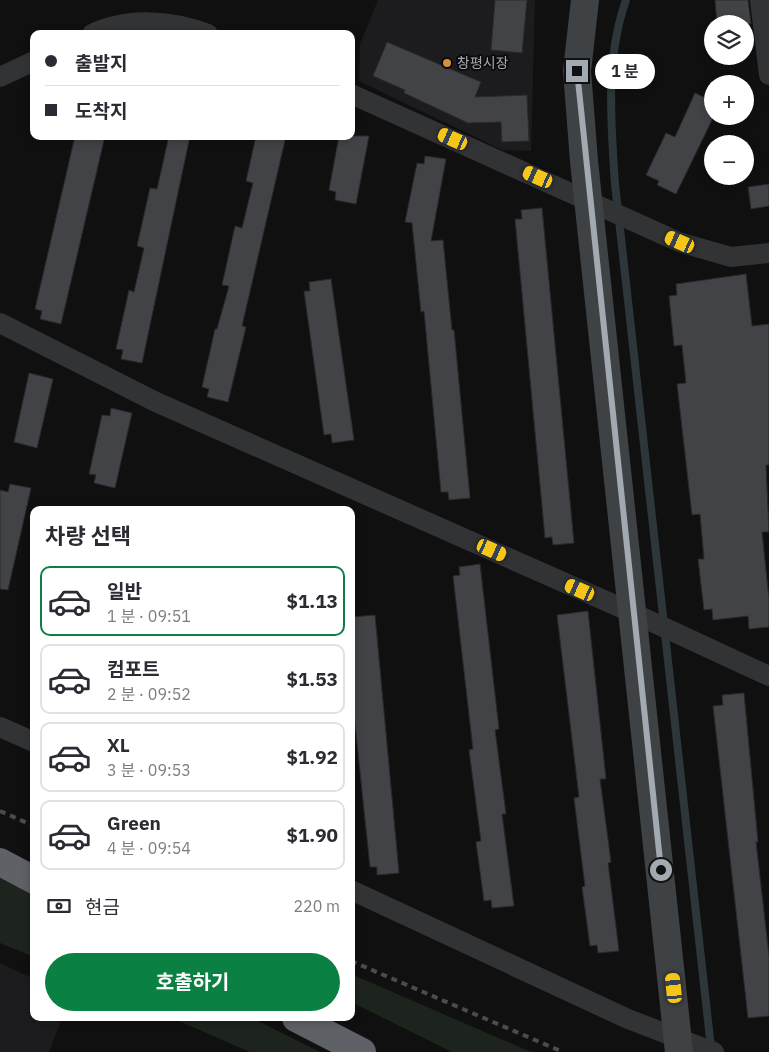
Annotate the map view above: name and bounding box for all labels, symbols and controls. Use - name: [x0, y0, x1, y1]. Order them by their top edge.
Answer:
- map controls: [704, 15, 754, 185]
- button: layers: [704, 15, 754, 65]
- text: 출발지: [75, 51, 127, 75]
- place label: 창평시장: [457, 54, 509, 72]
- callout: 1 분: [594, 54, 654, 88]
- marker: 창평시장: [441, 57, 453, 69]
- route end: [566, 60, 588, 82]
- text: 1 분: [611, 61, 639, 81]
- button: +: [704, 75, 754, 125]
- text: 도착지: [75, 99, 127, 123]
- car: [436, 126, 469, 152]
- button: −: [704, 135, 754, 185]
- car: [521, 164, 554, 190]
- car: [663, 229, 696, 255]
- text: 차량 선택: [45, 521, 131, 550]
- car: [475, 537, 508, 563]
- car: [563, 577, 596, 603]
- icon: car: [47, 579, 92, 624]
- text: 일반: [107, 579, 142, 603]
- text: $1.13: [286, 589, 338, 613]
- text: 1 분 · 09:51: [107, 606, 191, 626]
- icon: car: [47, 657, 92, 702]
- text: 컴포트: [107, 657, 159, 681]
- text: $1.53: [286, 667, 338, 691]
- text: 2 분 · 09:52: [107, 684, 191, 704]
- text: XL: [107, 733, 130, 757]
- icon: car: [47, 735, 92, 780]
- text: $1.92: [286, 745, 338, 769]
- text: 3 분 · 09:53: [107, 760, 191, 780]
- text: Green: [107, 811, 161, 835]
- icon: car: [47, 813, 92, 858]
- text: $1.90: [286, 823, 338, 847]
- text: 4 분 · 09:54: [107, 838, 191, 858]
- route start: [650, 859, 672, 881]
- icon: cash: [45, 892, 73, 920]
- text: 현금: [85, 895, 120, 919]
- text: 220 m: [293, 896, 340, 916]
- button: 호출하기: [45, 953, 340, 1011]
- car: [664, 972, 683, 1004]

